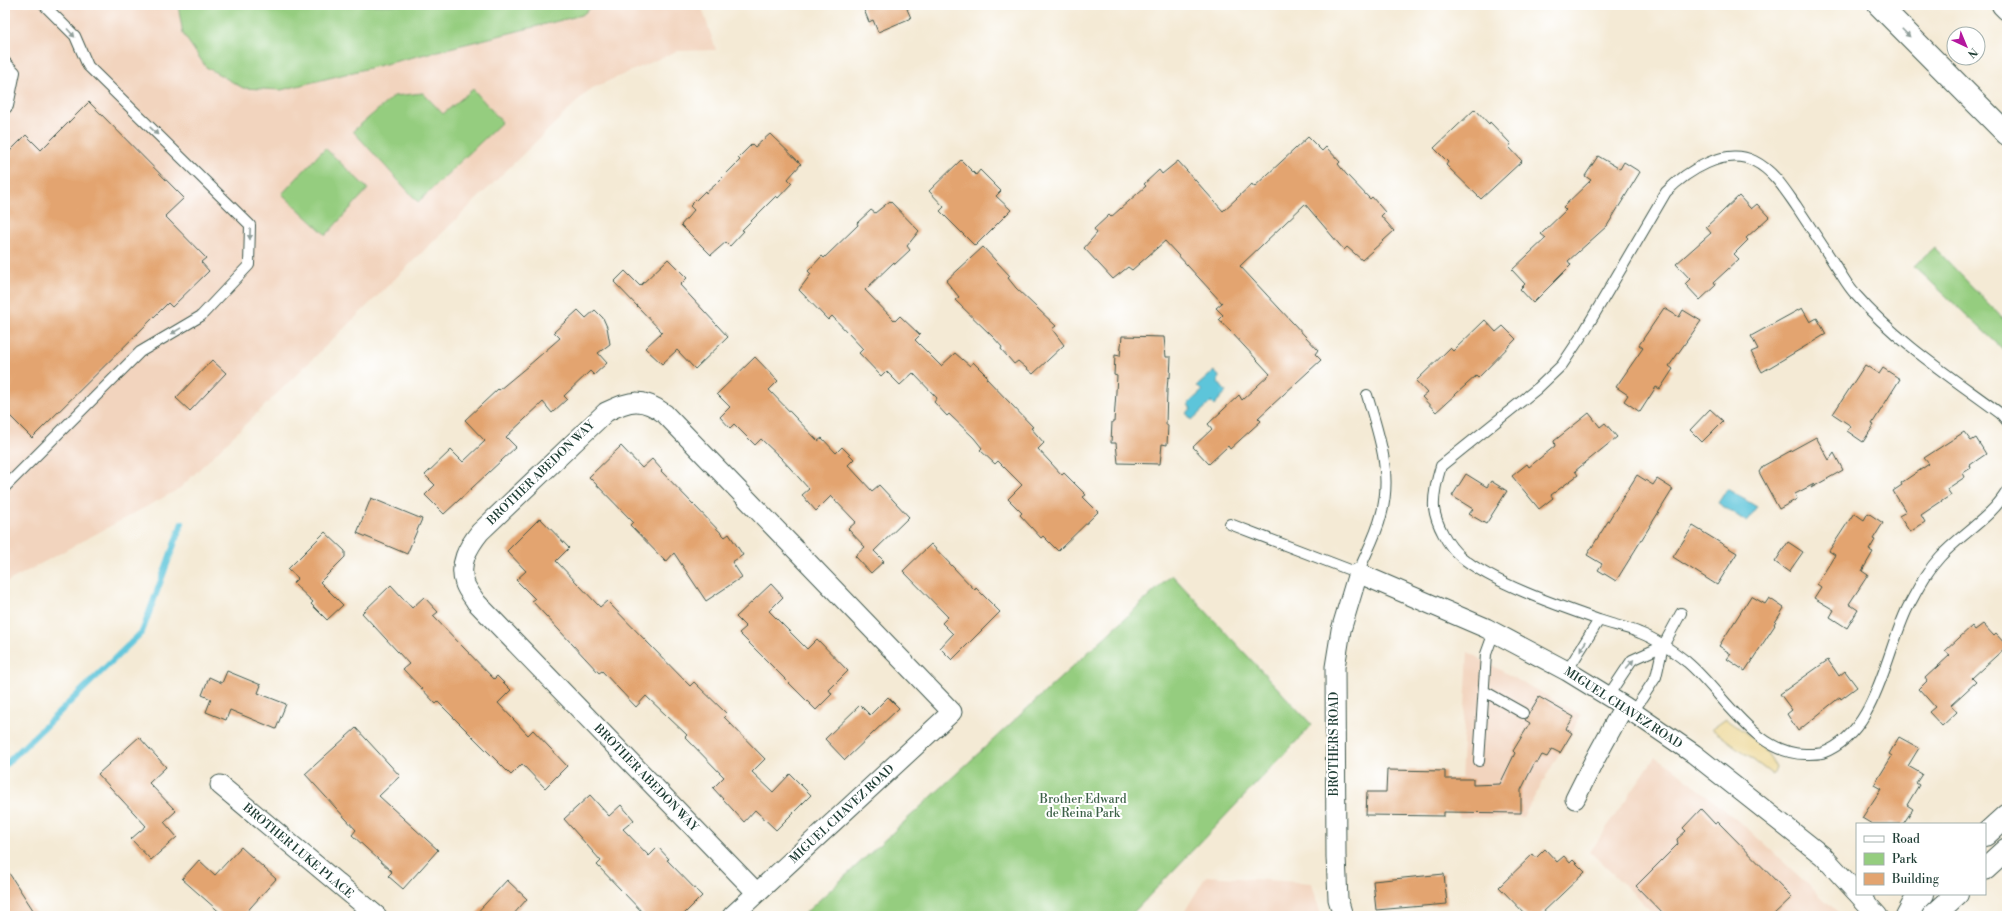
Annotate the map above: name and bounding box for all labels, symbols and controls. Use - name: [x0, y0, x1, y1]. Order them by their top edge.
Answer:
- north arrow: [1946, 26, 1986, 66]
- one-way arrow: [67, 27, 76, 38]
- one-way arrow: [1901, 28, 1911, 38]
- text: N: [1964, 44, 1980, 61]
- one-way arrow: [149, 126, 159, 135]
- one-way arrow: [247, 228, 253, 241]
- one-way arrow: [170, 327, 182, 334]
- street label: BROTHER ABEDON WAY: [483, 417, 599, 529]
- one-way arrow: [1579, 640, 1587, 651]
- one-way arrow: [1626, 659, 1634, 669]
- street label: MIGUEL CHAVEZ ROAD: [1561, 664, 1685, 752]
- street label: BROTHERS ROAD: [1327, 692, 1342, 797]
- street label: BROTHER ABEDON WAY: [590, 720, 702, 836]
- street label: MIGUEL CHAVEZ ROAD: [786, 761, 898, 867]
- park label: Brother Edward de Reina Park: [1039, 792, 1127, 821]
- street label: BROTHER LUKE PLACE: [239, 800, 356, 902]
- legend: [1856, 823, 1986, 895]
- text: Road: [1892, 832, 1920, 847]
- text: Park: [1892, 852, 1918, 867]
- text: Building: [1891, 872, 1940, 887]

